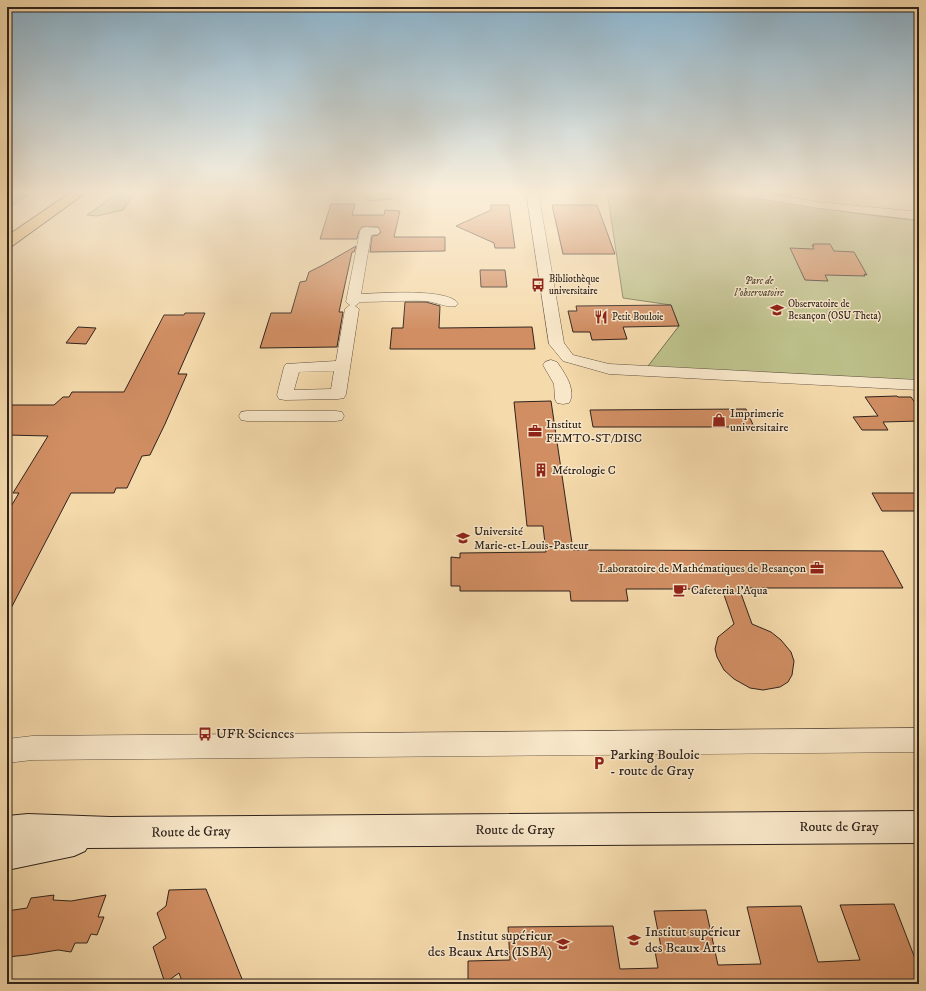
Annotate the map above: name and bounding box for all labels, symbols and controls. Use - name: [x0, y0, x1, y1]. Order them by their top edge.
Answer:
- place label: Bibliothèque universitaire: [549, 273, 599, 297]
- park label: Parc de l'observatoire: [733, 275, 784, 299]
- bus stop icon: Bibliothèque universitaire: [530, 277, 546, 293]
- place label: Observatoire de Besançon (OSU Theta): [788, 298, 881, 322]
- school or university icon: Observatoire de Besançon (OSU Theta): [769, 302, 785, 318]
- restaurant icon: Petit Bouloie: [593, 309, 609, 325]
- place label: Petit Bouloie: [612, 311, 663, 323]
- place label: Imprimerie universitaire: [730, 406, 788, 435]
- shop icon: Imprimerie universitaire: [711, 412, 727, 428]
- place label: Institut FEMTO-ST/DISC: [546, 417, 642, 446]
- office icon: Institut FEMTO-ST/DISC: [527, 423, 543, 439]
- building icon: Métrologie C: [533, 462, 549, 478]
- place label: Métrologie C: [552, 463, 616, 478]
- place label: Université Marie-et-Louis-Pasteur: [474, 524, 589, 553]
- school or university icon: Université Marie-et-Louis-Pasteur: [455, 530, 471, 546]
- office icon: Laboratoire de Mathématiques de Besançon: [809, 560, 825, 576]
- place label: Laboratoire de Mathématiques de Besançon: [599, 561, 807, 576]
- cafe icon: Cafeteria l'Aqua: [672, 582, 688, 598]
- place label: Cafeteria l'Aqua: [691, 583, 769, 598]
- place label: UFR Sciences: [216, 725, 295, 743]
- bus stop icon: UFR Sciences: [197, 726, 213, 742]
- place label: Parking Bouloie - route de Gray: [610, 746, 700, 780]
- parking icon: Parking Bouloie - route de Gray: [591, 755, 607, 771]
- street label: Route de Gray: [799, 818, 879, 836]
- street label: Route de Gray: [475, 821, 555, 839]
- street label: Route de Gray: [151, 822, 231, 842]
- place label: Institut supérieur des Beaux Arts: [645, 923, 741, 957]
- place label: Institut supérieur des Beaux Arts (ISBA): [428, 927, 553, 961]
- school or university icon: Institut supérieur des Beaux Arts: [626, 932, 642, 948]
- school or university icon: Institut supérieur des Beaux Arts (ISBA): [555, 936, 571, 952]

